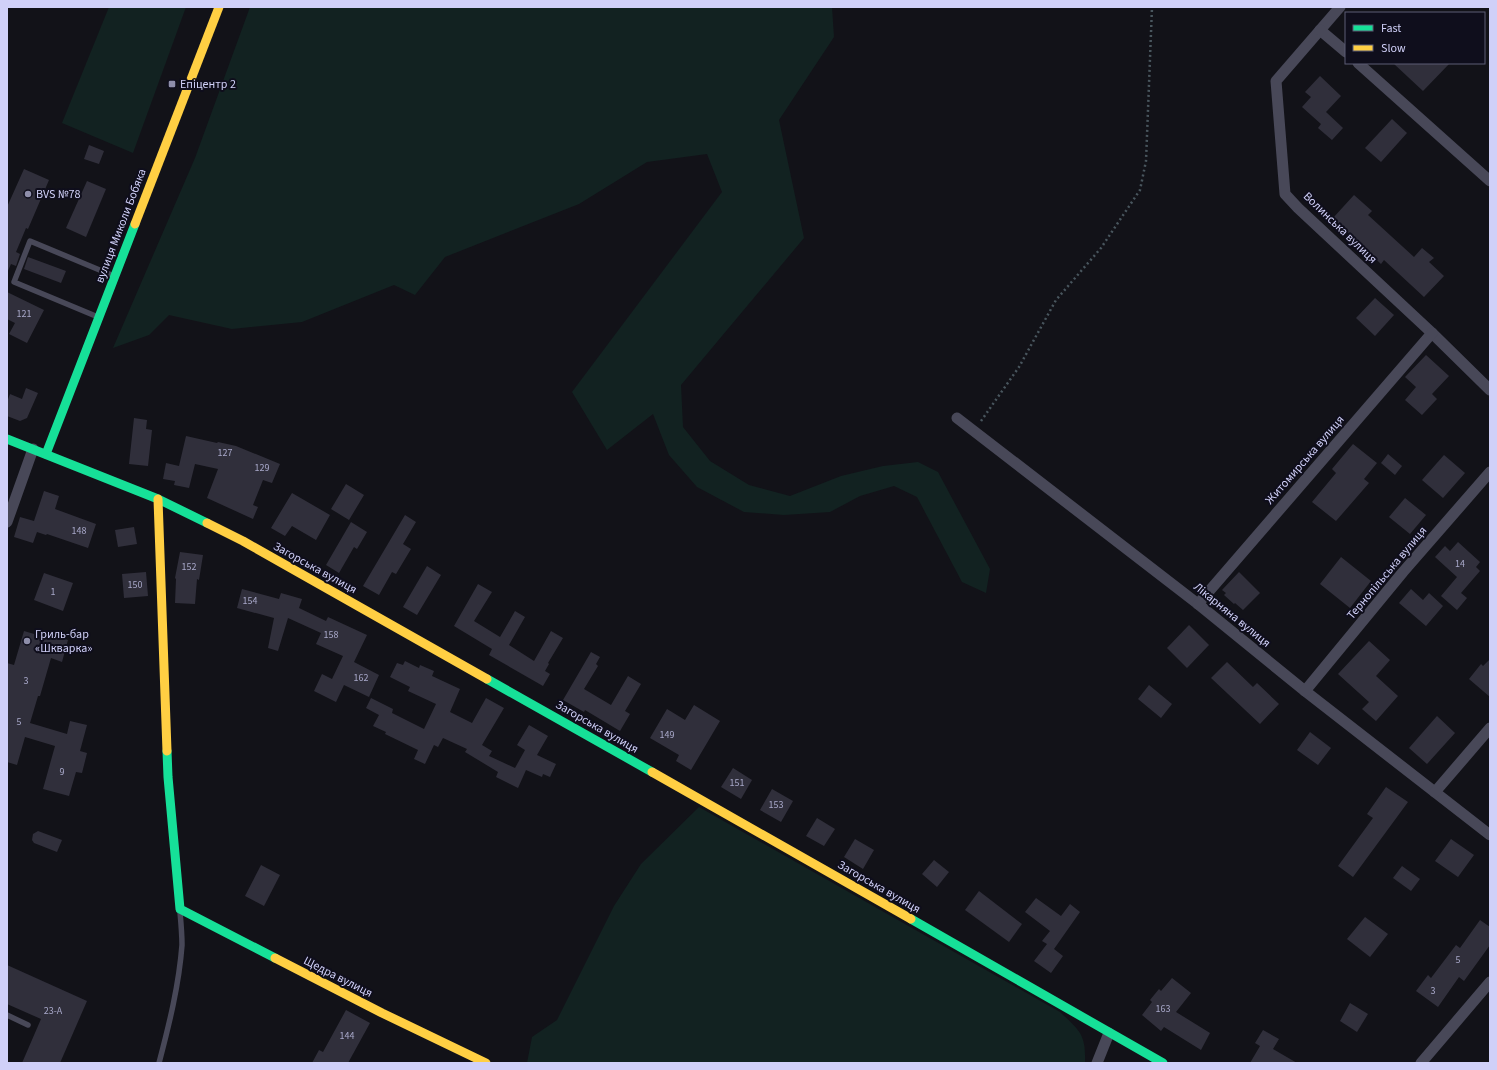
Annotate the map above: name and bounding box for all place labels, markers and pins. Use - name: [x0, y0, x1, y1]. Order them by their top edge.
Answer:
- place label: Епіцентр 2: [180, 76, 236, 93]
- marker: Епіцентр 2: [167, 79, 177, 89]
- place label: BVS №78: [36, 186, 81, 203]
- marker: BVS №78: [23, 189, 33, 199]
- place label: Гриль-бар «Шкварка»: [35, 626, 92, 657]
- marker: Гриль-бар «Шкварка»: [22, 636, 32, 646]

